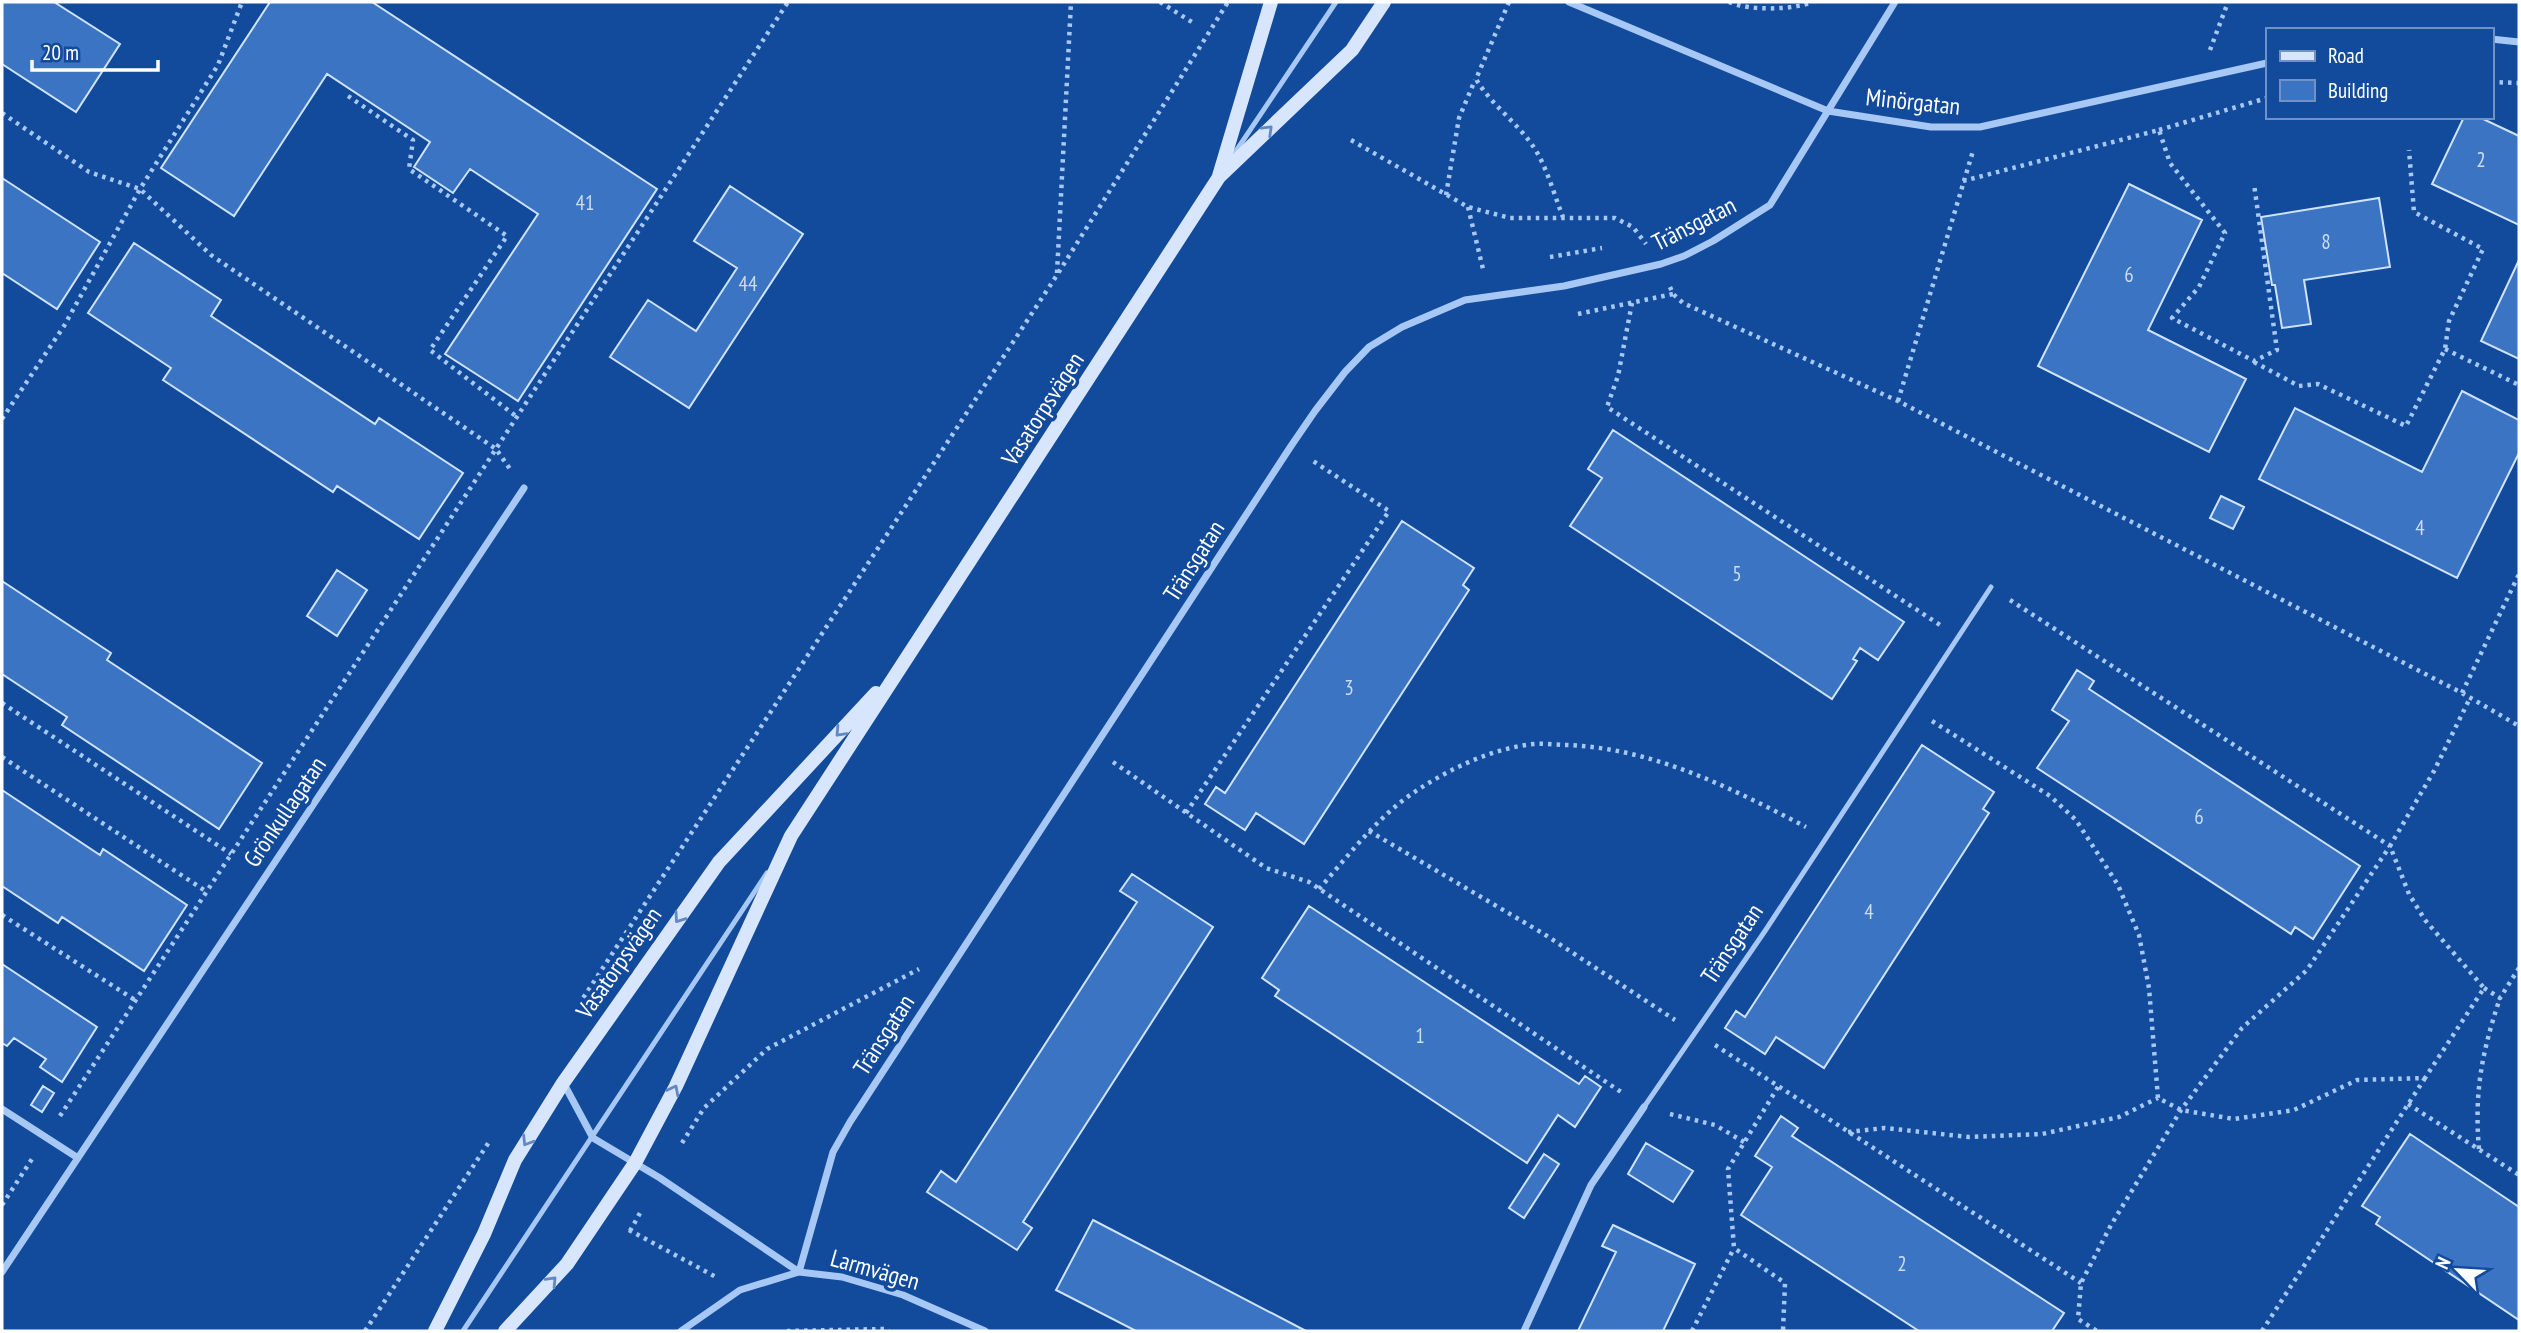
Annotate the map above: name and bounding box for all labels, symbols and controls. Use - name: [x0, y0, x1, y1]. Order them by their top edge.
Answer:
- scale bar: [32, 28, 158, 72]
- legend: [2266, 28, 2493, 119]
- text: 20 m: [42, 39, 79, 66]
- text: Road: [2328, 42, 2364, 69]
- text: Building: [2328, 77, 2388, 104]
- street label: Minörgatan: [1864, 81, 1962, 122]
- one-way arrow: [1260, 126, 1273, 139]
- house number: 2: [2476, 146, 2486, 173]
- house number: 41: [576, 189, 594, 216]
- street label: Tränsgatan: [1647, 189, 1741, 258]
- house number: 8: [2321, 228, 2331, 255]
- house number: 6: [2124, 261, 2134, 288]
- house number: 44: [739, 270, 758, 297]
- street label: Vasatorpsvägen: [994, 346, 1091, 472]
- street label: Tränsgatan: [1156, 514, 1231, 607]
- house number: 4: [2415, 514, 2425, 541]
- house number: 5: [1732, 560, 1742, 587]
- house number: 3: [1344, 674, 1354, 701]
- one-way arrow: [836, 724, 848, 737]
- street label: Grönkullagatan: [236, 751, 333, 873]
- house number: 6: [2194, 803, 2204, 830]
- street label: Tränsgatan: [1694, 898, 1770, 990]
- house number: 4: [1864, 898, 1874, 925]
- street label: Vasatorpsvägen: [568, 901, 668, 1025]
- one-way arrow: [675, 910, 687, 923]
- street label: Tränsgatan: [846, 988, 921, 1081]
- house number: 1: [1415, 1022, 1425, 1049]
- one-way arrow: [665, 1085, 679, 1097]
- one-way arrow: [522, 1133, 535, 1146]
- north arrow: [2423, 1235, 2493, 1305]
- street label: Larmvägen: [827, 1242, 923, 1297]
- house number: 2: [1897, 1250, 1907, 1277]
- text: N: [2430, 1253, 2456, 1273]
- one-way arrow: [543, 1276, 556, 1289]

